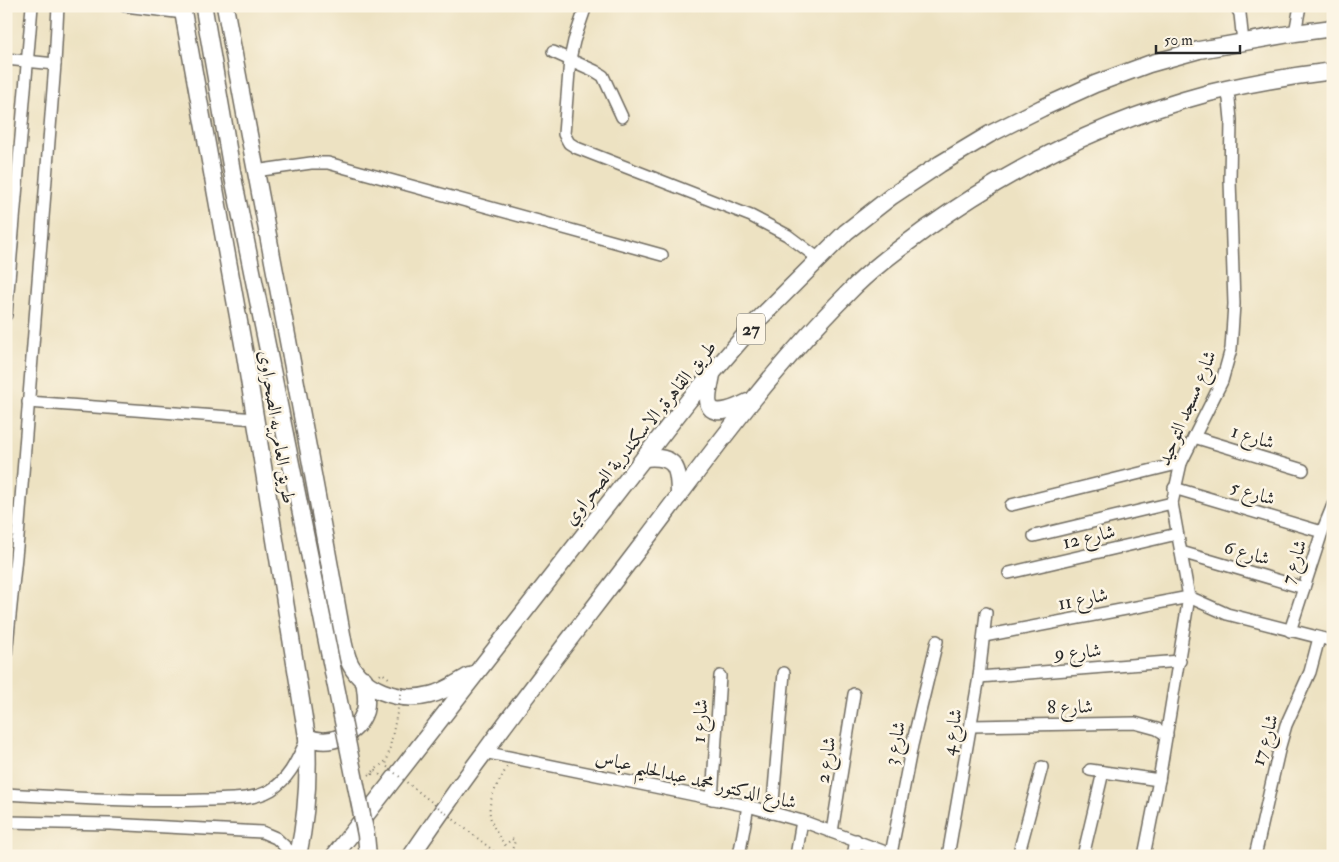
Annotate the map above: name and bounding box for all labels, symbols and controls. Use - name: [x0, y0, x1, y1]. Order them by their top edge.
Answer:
- scale bar: [1156, 22, 1240, 54]
- text: 50 m: [1164, 31, 1193, 50]
- road number: 27: [737, 314, 765, 344]
- street label: طريق القاهرة, الاسكندرية الصحراوي: [558, 336, 724, 532]
- street label: شارع مسجد التوحيد: [1152, 347, 1225, 470]
- street label: طريق العامريه الصحراوى: [252, 349, 301, 506]
- street label: شارع 1: [1228, 419, 1277, 458]
- street label: شارع 5: [1227, 475, 1278, 514]
- street label: شارع 12: [1060, 519, 1118, 558]
- street label: شارع 6: [1220, 535, 1273, 574]
- street label: شارع 7: [1276, 537, 1315, 588]
- street label: شارع 11: [1056, 582, 1111, 619]
- street label: شارع 9: [1052, 638, 1102, 669]
- street label: شارع 8: [1047, 695, 1093, 722]
- street label: شارع 1: [687, 698, 716, 744]
- street label: شارع 4: [936, 707, 971, 758]
- street label: شارع 17: [1246, 711, 1287, 769]
- street label: شارع 3: [879, 719, 914, 768]
- street label: شارع 2: [811, 735, 844, 785]
- street label: شارع الدكتور محمد عبدالحليم عباس: [592, 745, 799, 822]

